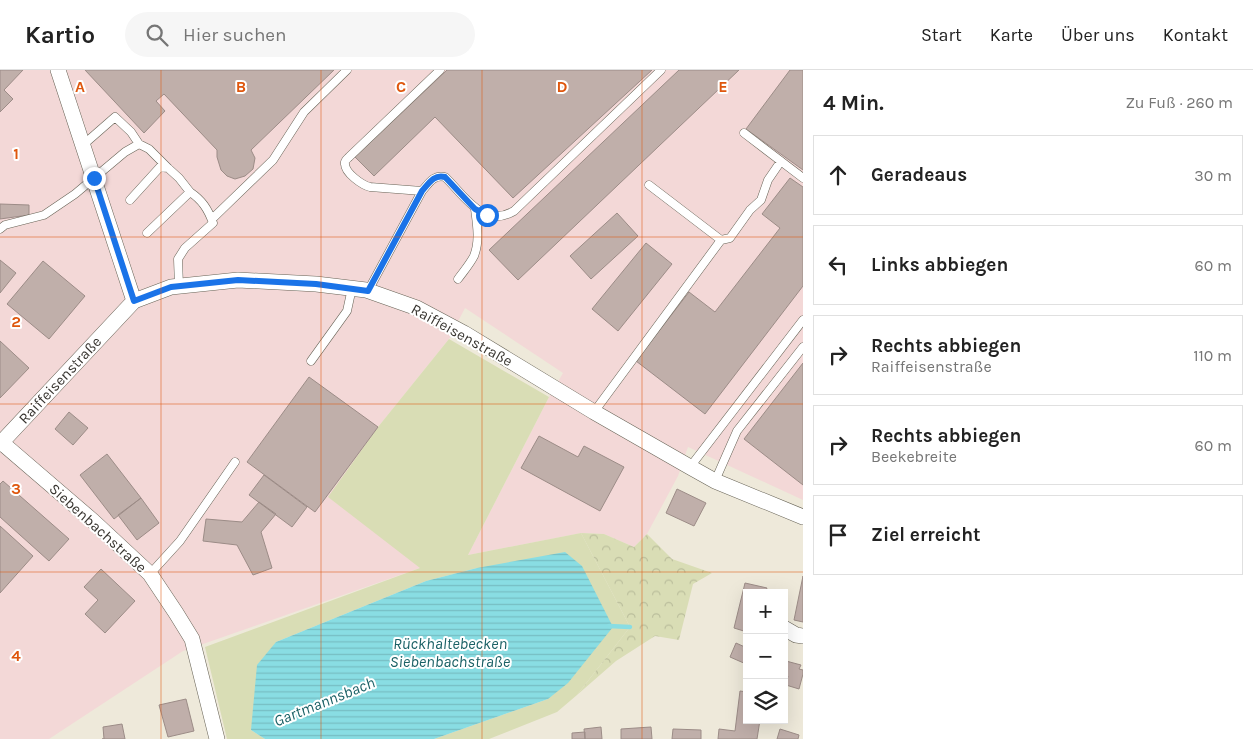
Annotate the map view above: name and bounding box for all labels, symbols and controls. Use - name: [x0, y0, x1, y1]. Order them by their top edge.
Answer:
- search box: [125, 12, 475, 57]
- text: Kartio: [25, 21, 95, 49]
- icon: search: [143, 21, 171, 49]
- text: Hier suchen: [183, 24, 287, 46]
- text: Start: [921, 24, 962, 46]
- text: Karte: [990, 24, 1033, 46]
- text: Über uns: [1061, 24, 1135, 46]
- text: Kontakt: [1163, 24, 1228, 46]
- text: A: [75, 77, 85, 96]
- text: B: [236, 77, 246, 96]
- text: C: [396, 77, 406, 96]
- text: D: [557, 77, 568, 96]
- text: E: [718, 77, 728, 96]
- text: 4 Min.: [823, 91, 884, 115]
- text: Zu Fuß · 260 m: [1125, 93, 1233, 112]
- text: 1: [13, 144, 19, 163]
- icon: ahead: [824, 161, 852, 189]
- text: Geradeaus: [871, 164, 967, 186]
- text: 30 m: [1194, 166, 1232, 185]
- route end: [83, 167, 106, 190]
- route start: [476, 204, 499, 227]
- icon: left: [824, 251, 852, 279]
- text: Links abbiegen: [871, 254, 1008, 276]
- text: 60 m: [1195, 256, 1232, 275]
- street label: Raiffeisenstraße: [408, 300, 516, 370]
- text: 2: [11, 312, 21, 331]
- street label: Raiffeisenstraße: [15, 333, 105, 427]
- text: Rechts abbiegen: [871, 335, 1021, 357]
- icon: right: [824, 341, 852, 369]
- text: 110 m: [1193, 346, 1232, 365]
- text: Raiffeisenstraße: [871, 357, 992, 376]
- text: Rechts abbiegen: [871, 425, 1021, 447]
- icon: right: [824, 431, 852, 459]
- text: 60 m: [1195, 436, 1232, 455]
- text: Beekebreite: [871, 447, 957, 466]
- text: 3: [11, 479, 21, 498]
- street label: Siebenbachstraße: [46, 480, 150, 576]
- icon: arrive: [824, 521, 852, 549]
- text: Ziel erreicht: [871, 524, 981, 546]
- map controls: [743, 589, 788, 724]
- button: +: [743, 589, 788, 634]
- water label: Rückhaltebecken Siebenbachstraße: [390, 634, 511, 671]
- button: −: [743, 634, 788, 679]
- text: 4: [11, 646, 21, 665]
- water label: Gartmannsbach: [271, 673, 377, 730]
- button: layers: [743, 679, 788, 724]

